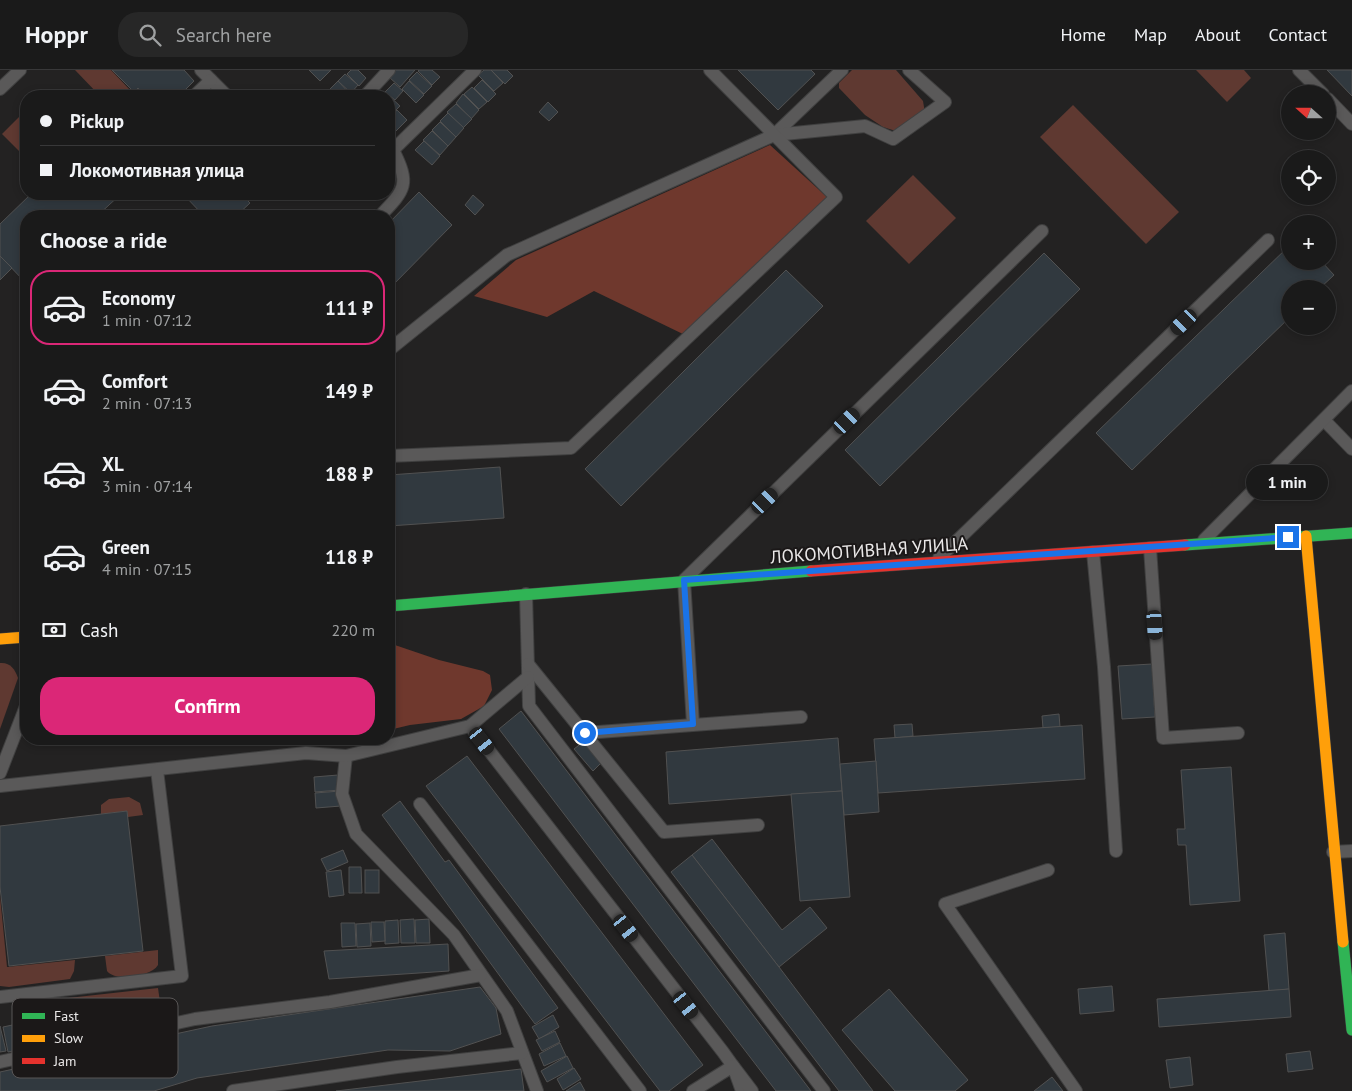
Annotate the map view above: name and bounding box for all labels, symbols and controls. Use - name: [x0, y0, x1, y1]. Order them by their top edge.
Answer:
- search box: [118, 12, 468, 57]
- text: Hoppr: [25, 19, 88, 50]
- icon: search: [136, 21, 164, 49]
- text: Search here: [176, 23, 272, 47]
- text: Home: [1060, 23, 1106, 46]
- text: Map: [1134, 23, 1167, 46]
- text: About: [1195, 23, 1241, 46]
- text: Contact: [1269, 23, 1327, 46]
- north arrow: [1281, 85, 1336, 140]
- map controls: [1281, 85, 1336, 335]
- text: Pickup: [70, 109, 124, 133]
- button: locate: [1281, 150, 1336, 205]
- text: Локомотивная улица: [70, 158, 244, 182]
- button: +: [1281, 215, 1336, 270]
- text: Choose a ride: [40, 226, 167, 254]
- button: −: [1281, 280, 1336, 335]
- icon: car: [42, 285, 87, 330]
- text: Economy: [102, 286, 175, 310]
- text: 111 ₽: [325, 296, 373, 320]
- car: [1168, 306, 1200, 338]
- text: 1 min · 07:12: [102, 310, 192, 330]
- icon: car: [42, 368, 87, 413]
- text: Comfort: [102, 369, 168, 393]
- text: 149 ₽: [325, 379, 373, 403]
- text: 2 min · 07:13: [102, 393, 192, 413]
- car: [830, 405, 863, 437]
- icon: car: [42, 451, 87, 496]
- text: XL: [102, 452, 124, 476]
- text: 188 ₽: [325, 462, 373, 486]
- callout: 1 min: [1247, 464, 1329, 500]
- text: 1 min: [1267, 472, 1307, 492]
- text: 3 min · 07:14: [102, 476, 192, 496]
- car: [748, 485, 781, 517]
- route end: [1277, 526, 1299, 548]
- street label: ЛОКОМОТИВНАЯ УЛИЦА: [769, 532, 969, 568]
- icon: car: [42, 534, 87, 579]
- text: Green: [102, 535, 150, 559]
- text: 118 ₽: [325, 545, 373, 569]
- text: 4 min · 07:15: [102, 559, 192, 579]
- car: [1146, 610, 1163, 640]
- icon: cash: [40, 616, 68, 644]
- text: Cash: [80, 618, 118, 642]
- text: 220 m: [332, 620, 375, 640]
- button: Confirm: [40, 677, 375, 735]
- route start: [574, 722, 596, 744]
- car: [466, 725, 497, 757]
- car: [610, 912, 641, 944]
- car: [670, 989, 701, 1021]
- legend: [12, 998, 178, 1078]
- text: Fast: [54, 1007, 79, 1025]
- text: Slow: [54, 1029, 84, 1047]
- text: Jam: [53, 1052, 76, 1070]

